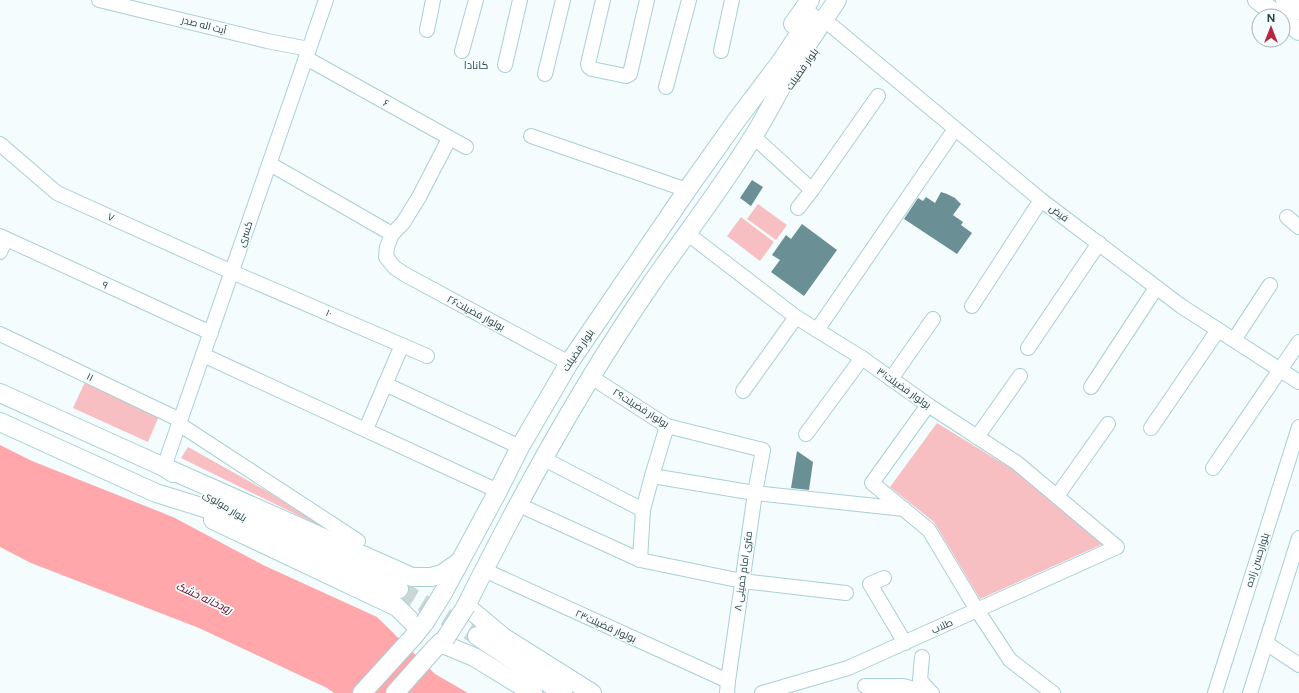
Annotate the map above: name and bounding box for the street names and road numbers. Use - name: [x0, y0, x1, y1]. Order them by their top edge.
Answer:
- street label: آیت اله صدر: [179, 13, 228, 37]
- street label: بلوار فضیلت: [783, 46, 821, 92]
- street label: ۶: [381, 96, 391, 110]
- street label: فیض: [1047, 201, 1071, 225]
- street label: ۷: [106, 210, 116, 224]
- street label: کسری: [235, 219, 255, 249]
- street label: ۹: [100, 278, 110, 292]
- street label: بولوار فضیلت۲۶: [445, 292, 507, 334]
- street label: ۱۰: [324, 306, 334, 320]
- street label: بلوار فضیلت: [559, 326, 597, 374]
- street label: بولوار فضیلت۳۱: [874, 364, 934, 412]
- street label: ۱۱: [84, 370, 96, 384]
- street label: بولوار فضیلت۲۹: [610, 386, 672, 430]
- street label: بلوار مولوی: [201, 488, 249, 524]
- street label: ۸ متری امام خمینی: [731, 530, 756, 612]
- street label: بلوارحسن زاده: [1242, 531, 1272, 589]
- street label: بولوار فضیلت۲۳: [573, 607, 639, 645]
- street label: طلاب: [929, 616, 955, 636]

